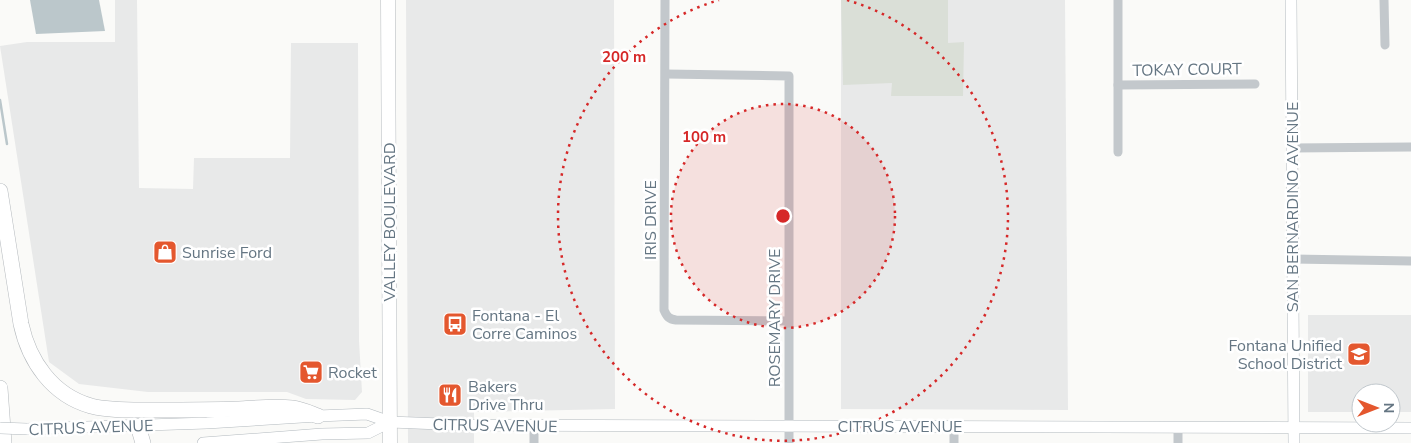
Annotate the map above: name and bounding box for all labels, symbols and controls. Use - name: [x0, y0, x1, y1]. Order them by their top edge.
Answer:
- text: 200 m: [602, 47, 646, 67]
- street label: TOKAY COURT: [1132, 58, 1242, 82]
- street label: SAN BERNARDINO AVENUE: [1282, 102, 1304, 312]
- text: 100 m: [682, 127, 726, 147]
- street label: VALLEY BOULEVARD: [379, 142, 401, 303]
- street label: IRIS DRIVE: [640, 180, 662, 260]
- centre of rings: [774, 207, 792, 225]
- shop icon: Sunrise Ford: [152, 239, 178, 265]
- place label: Sunrise Ford: [182, 242, 272, 264]
- street label: ROSEMARY DRIVE: [764, 249, 786, 387]
- place label: Fontana - El Corre Caminos: [472, 305, 577, 345]
- bus stop icon: Fontana - El Corre Caminos: [442, 311, 468, 337]
- place label: Fontana Unified School District: [1229, 335, 1342, 375]
- school or university icon: Fontana Unified School District: [1346, 341, 1372, 367]
- supermarket icon: Rocket: [298, 359, 324, 385]
- place label: Rocket: [328, 362, 377, 384]
- place label: Bakers Drive Thru: [468, 376, 543, 416]
- restaurant icon: Bakers Drive Thru: [437, 382, 463, 408]
- north arrow: [1351, 383, 1401, 433]
- text: N: [1379, 403, 1398, 413]
- street label: CITRUS AVENUE: [432, 414, 558, 438]
- street label: CITRUS AVENUE: [28, 415, 154, 441]
- street label: CITRUS AVENUE: [838, 416, 962, 438]

